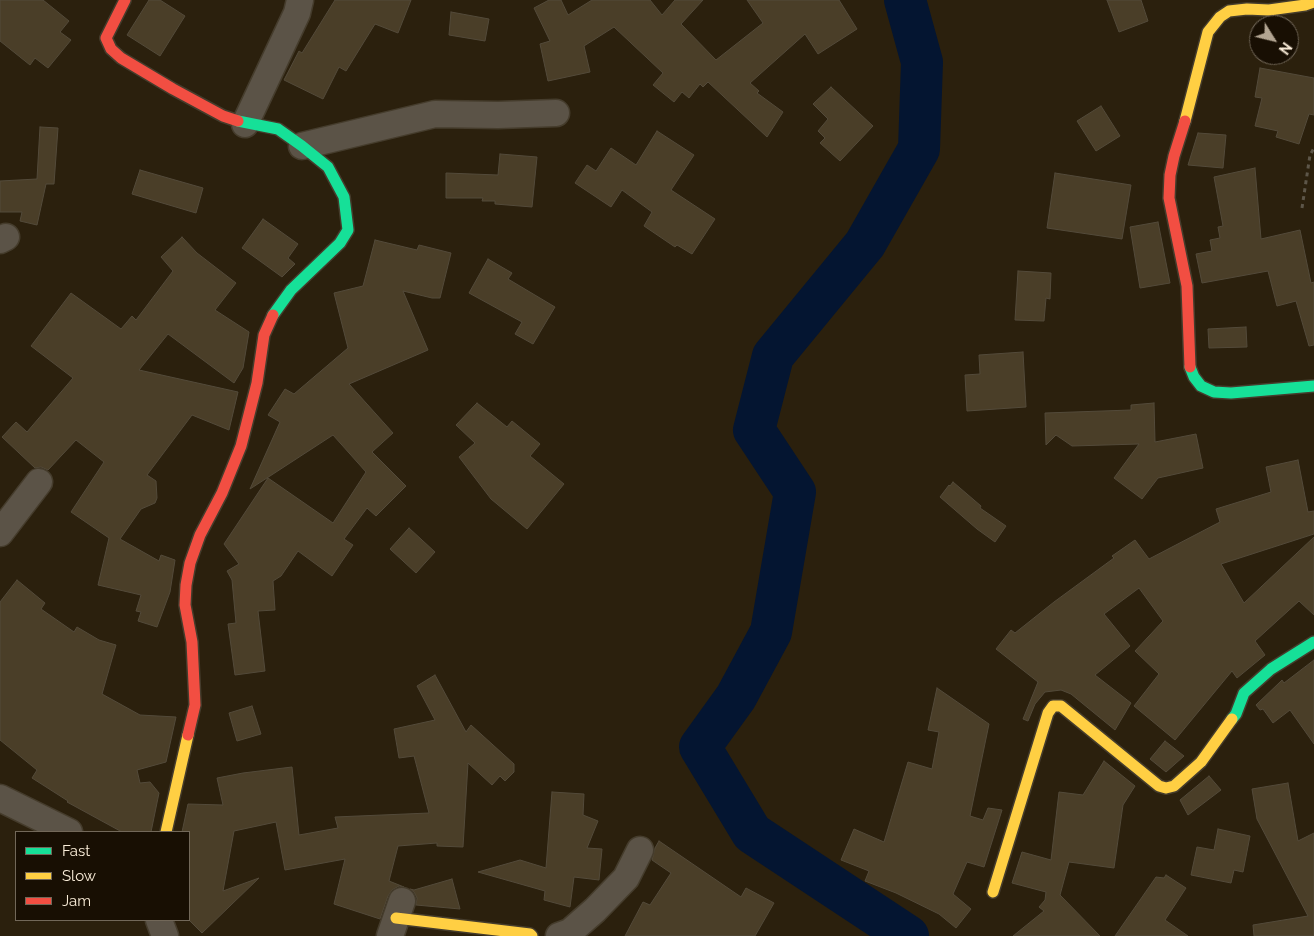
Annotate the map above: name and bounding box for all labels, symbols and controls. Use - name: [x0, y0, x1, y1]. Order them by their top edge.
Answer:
- north arrow: [1249, 15, 1299, 65]
- text: N: [1276, 39, 1295, 57]
- legend: [15, 831, 190, 921]
- text: Fast: [62, 842, 90, 860]
- text: Slow: [62, 867, 96, 885]
- text: Jam: [62, 892, 91, 910]

